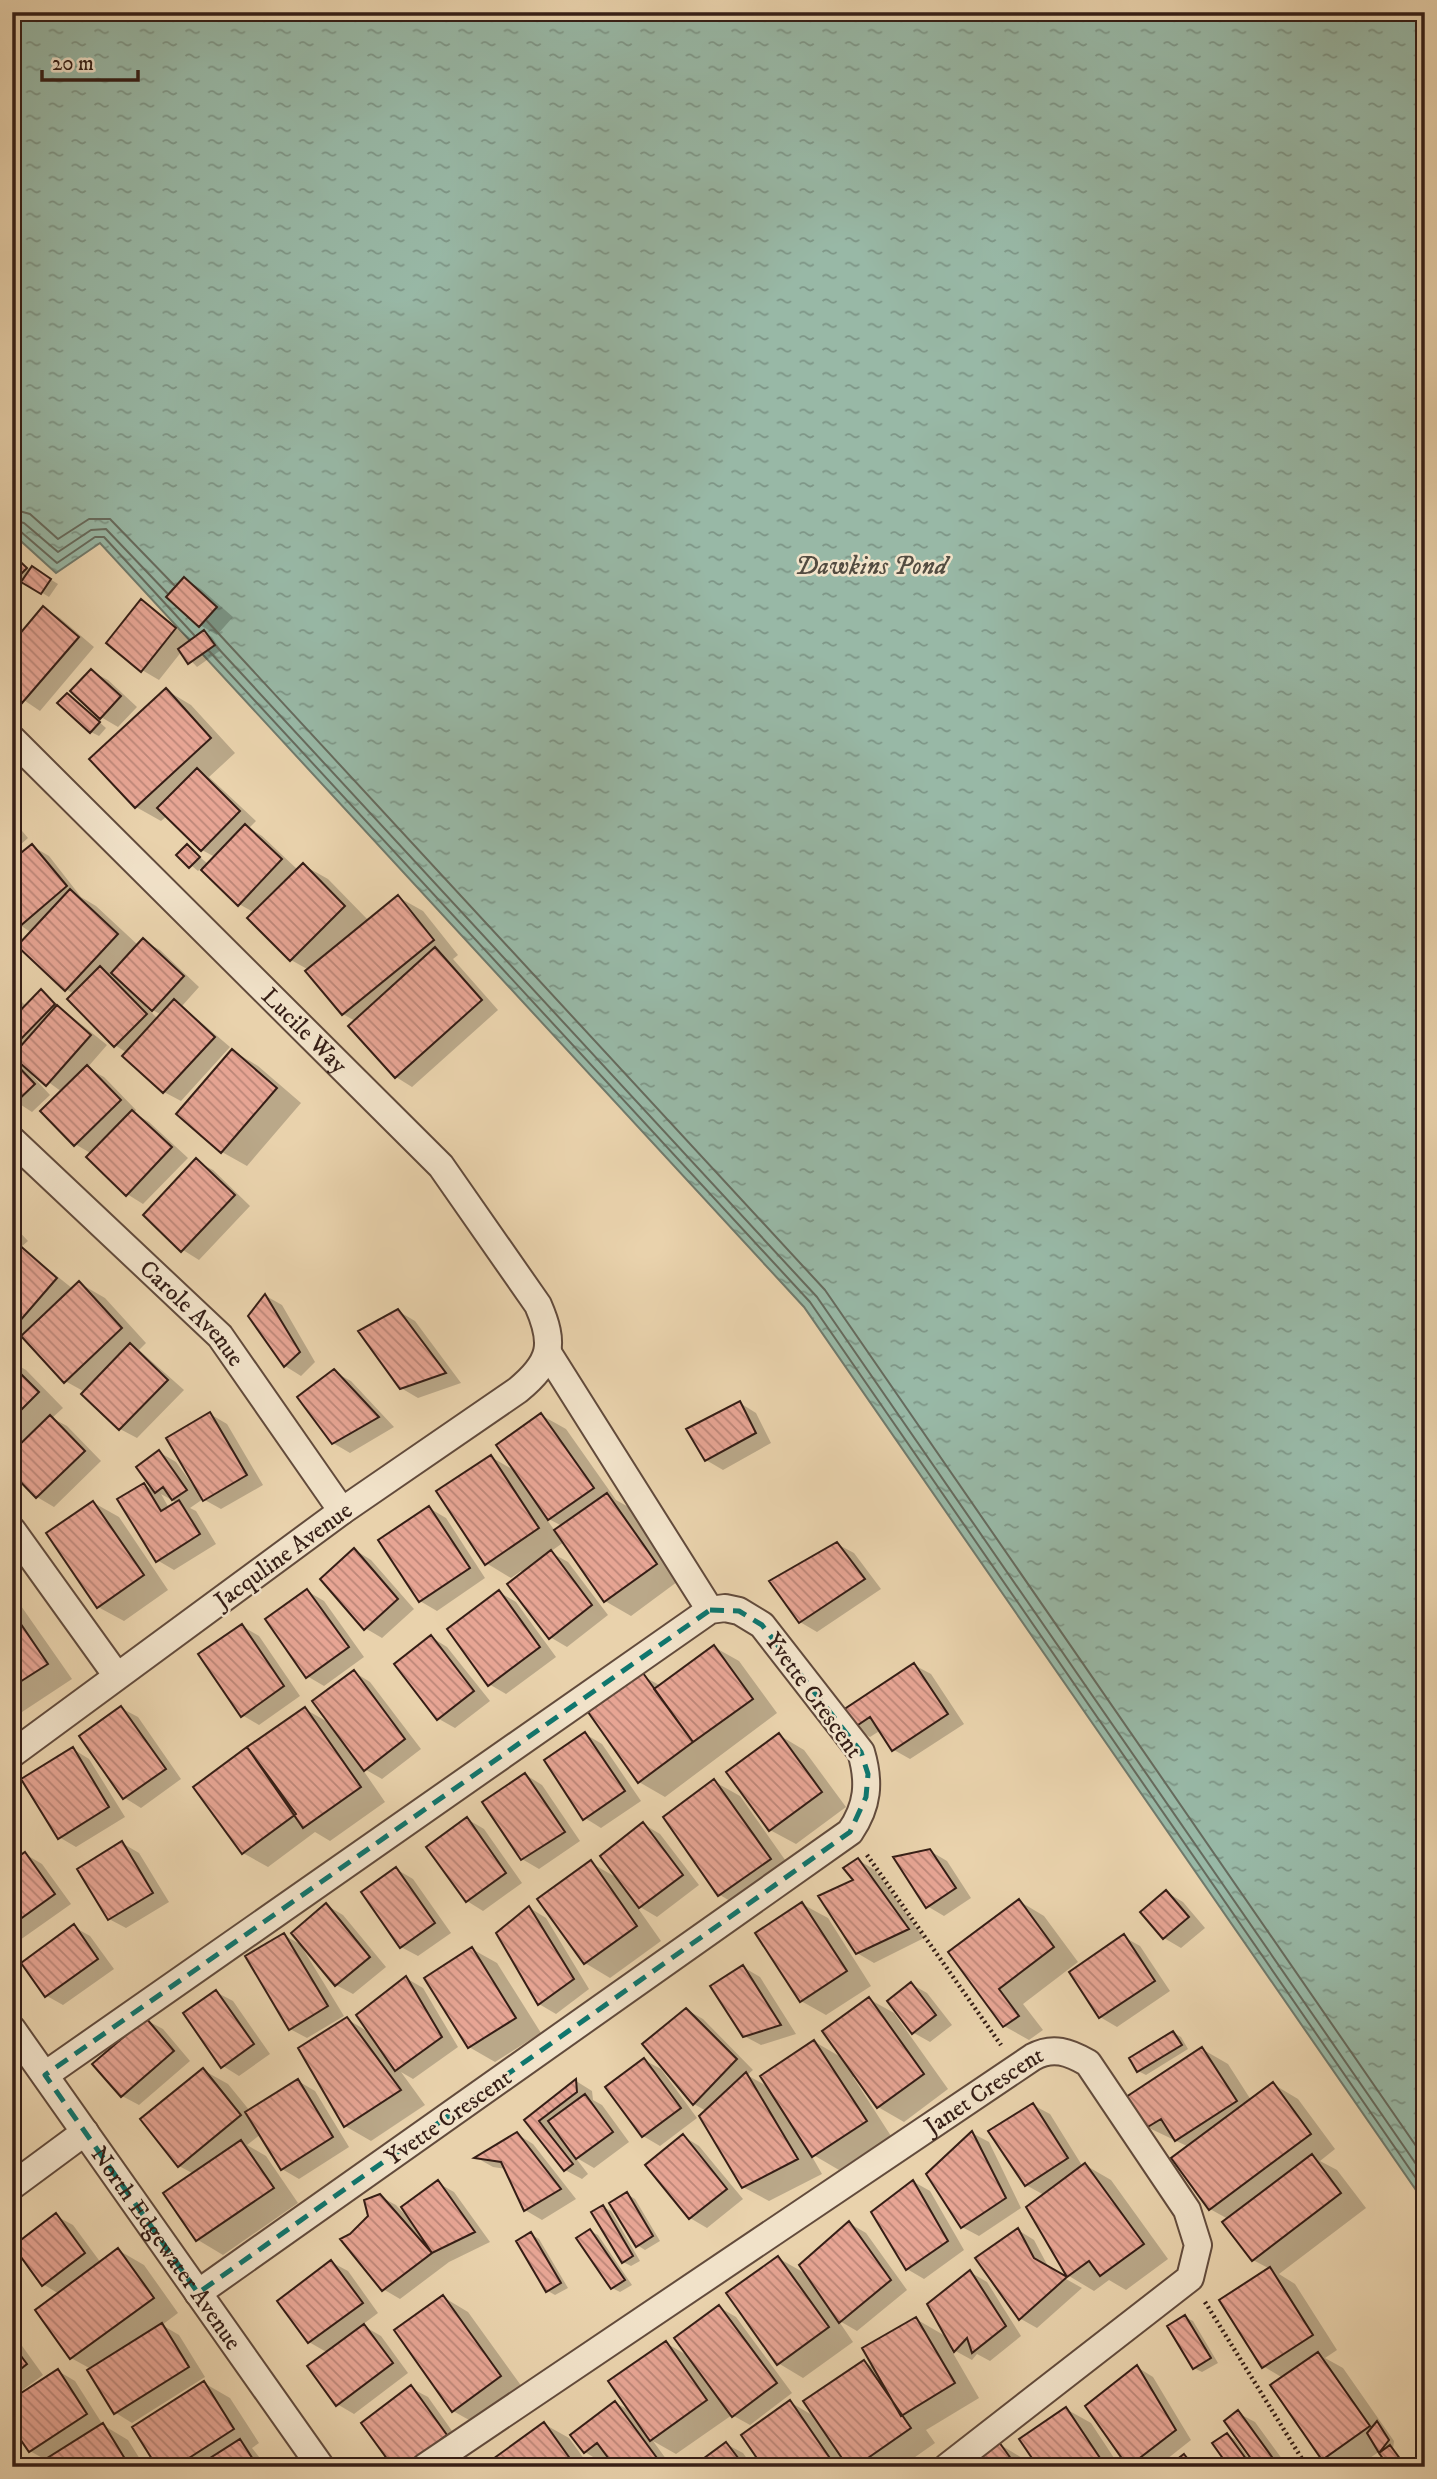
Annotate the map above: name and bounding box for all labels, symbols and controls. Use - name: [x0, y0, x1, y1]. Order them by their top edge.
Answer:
- scale bar: [42, 38, 138, 82]
- text: 20 m: [52, 51, 94, 77]
- water label: Dawkins Pond: [795, 550, 951, 583]
- street label: Lucile Way: [255, 982, 354, 1081]
- street label: Carole Avenue: [133, 1254, 251, 1372]
- street label: Jacquline Avenue: [207, 1496, 358, 1617]
- street label: Yvette Crescent: [758, 1627, 869, 1764]
- street label: Janet Crescent: [917, 2040, 1048, 2143]
- street label: Yvette Crescent: [379, 2063, 518, 2172]
- street label: North Edgewater Avenue: [84, 2141, 248, 2356]

